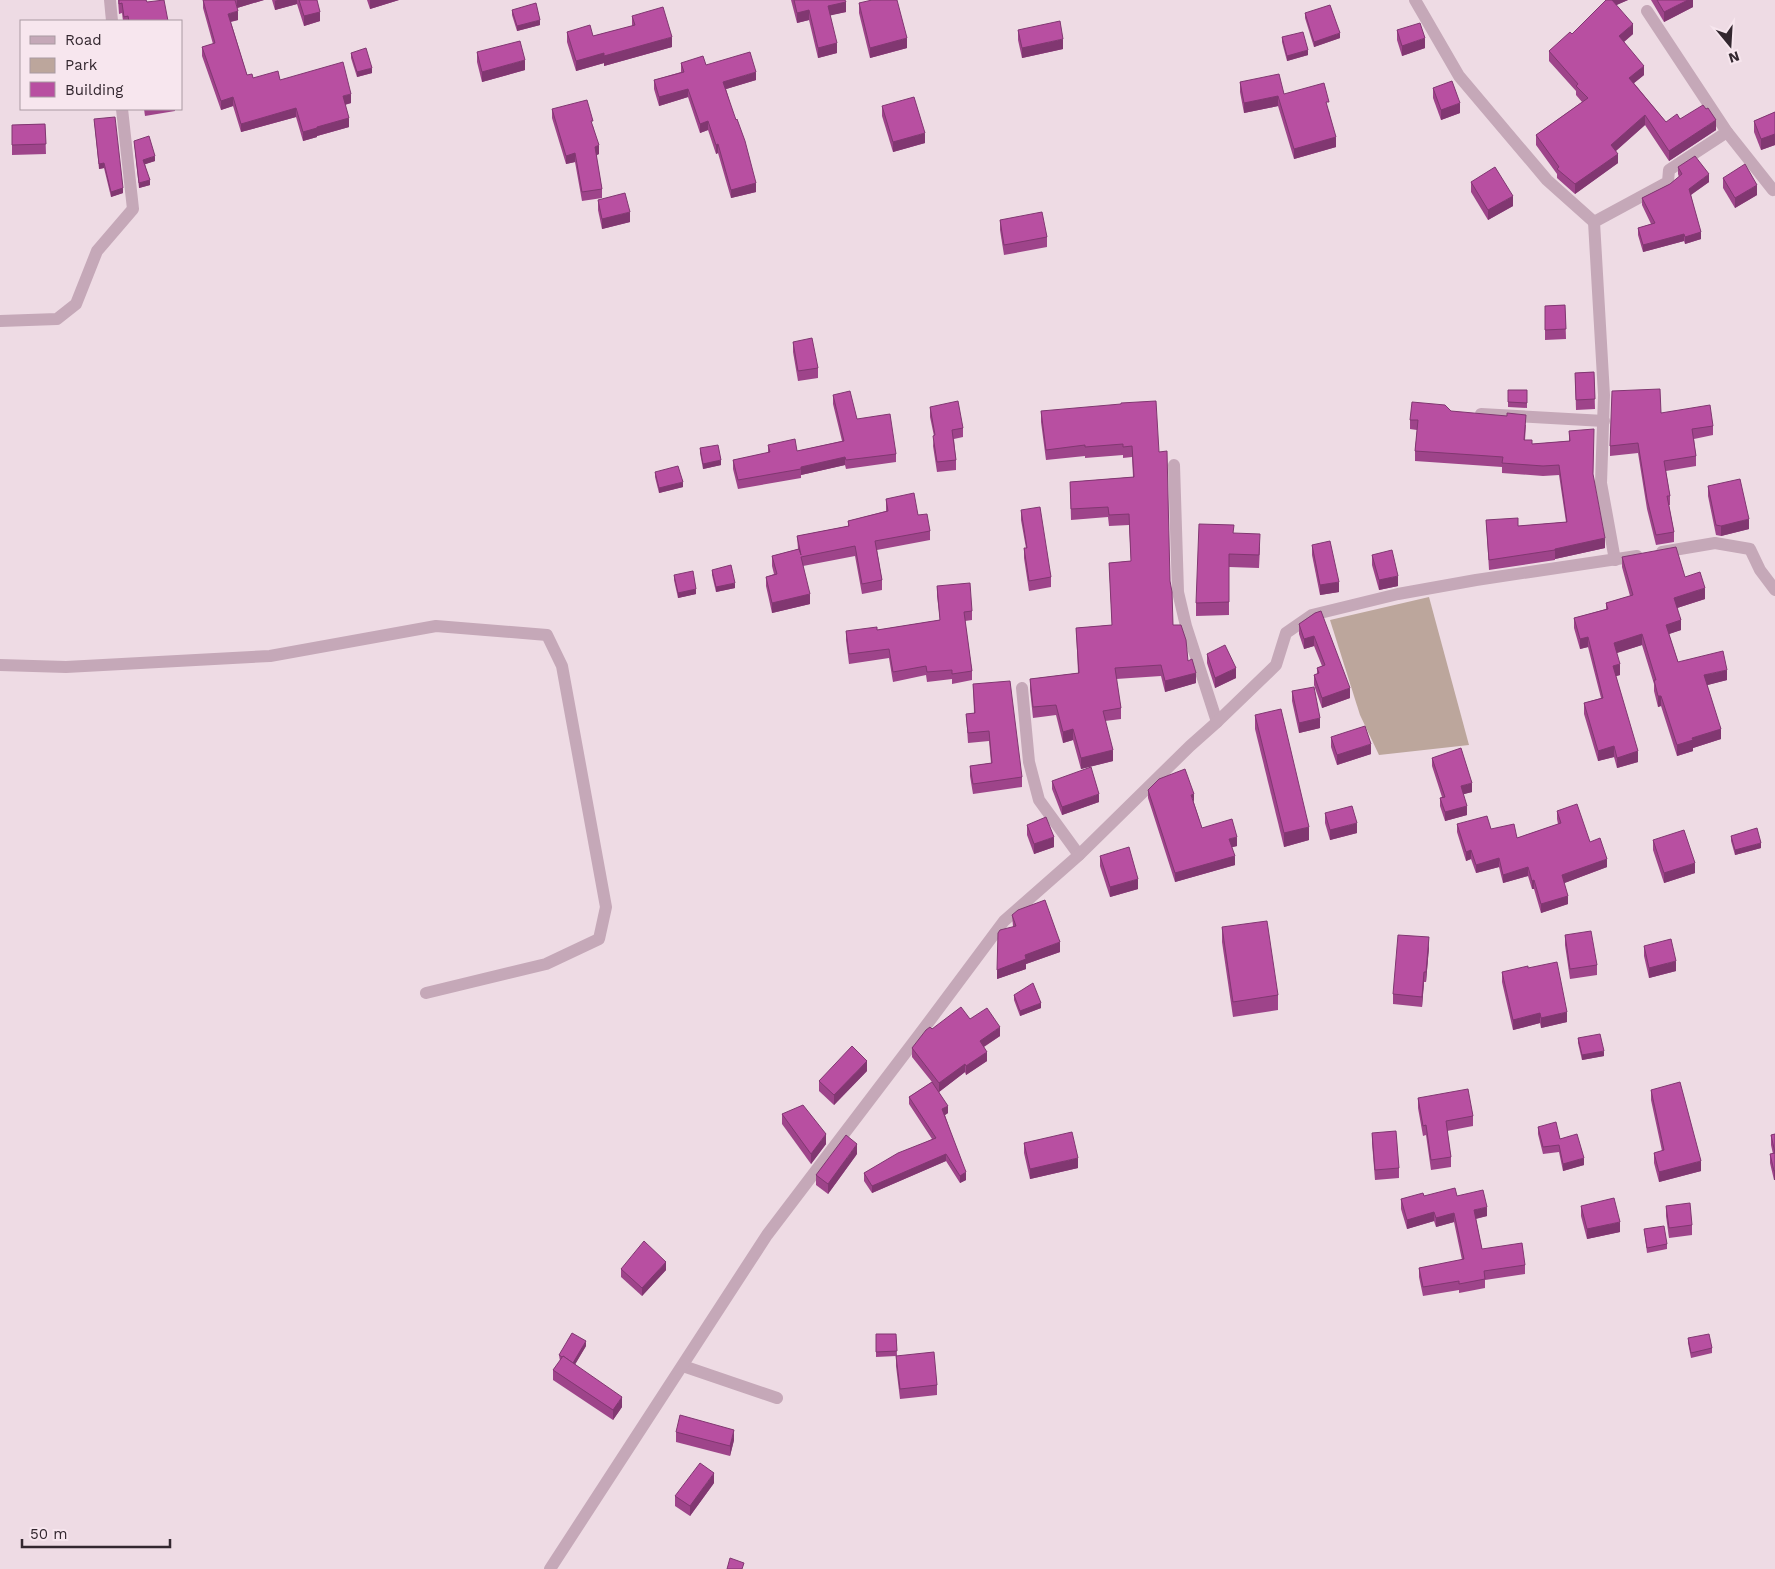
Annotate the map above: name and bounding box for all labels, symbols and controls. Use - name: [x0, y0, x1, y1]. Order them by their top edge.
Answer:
- legend: [20, 20, 182, 110]
- north arrow: [1705, 20, 1755, 70]
- text: Road: [65, 31, 102, 49]
- text: N: [1727, 48, 1741, 67]
- text: Park: [65, 56, 98, 74]
- text: Building: [65, 81, 123, 99]
- scale bar: [22, 1516, 170, 1548]
- text: 50 m: [30, 1525, 67, 1543]

